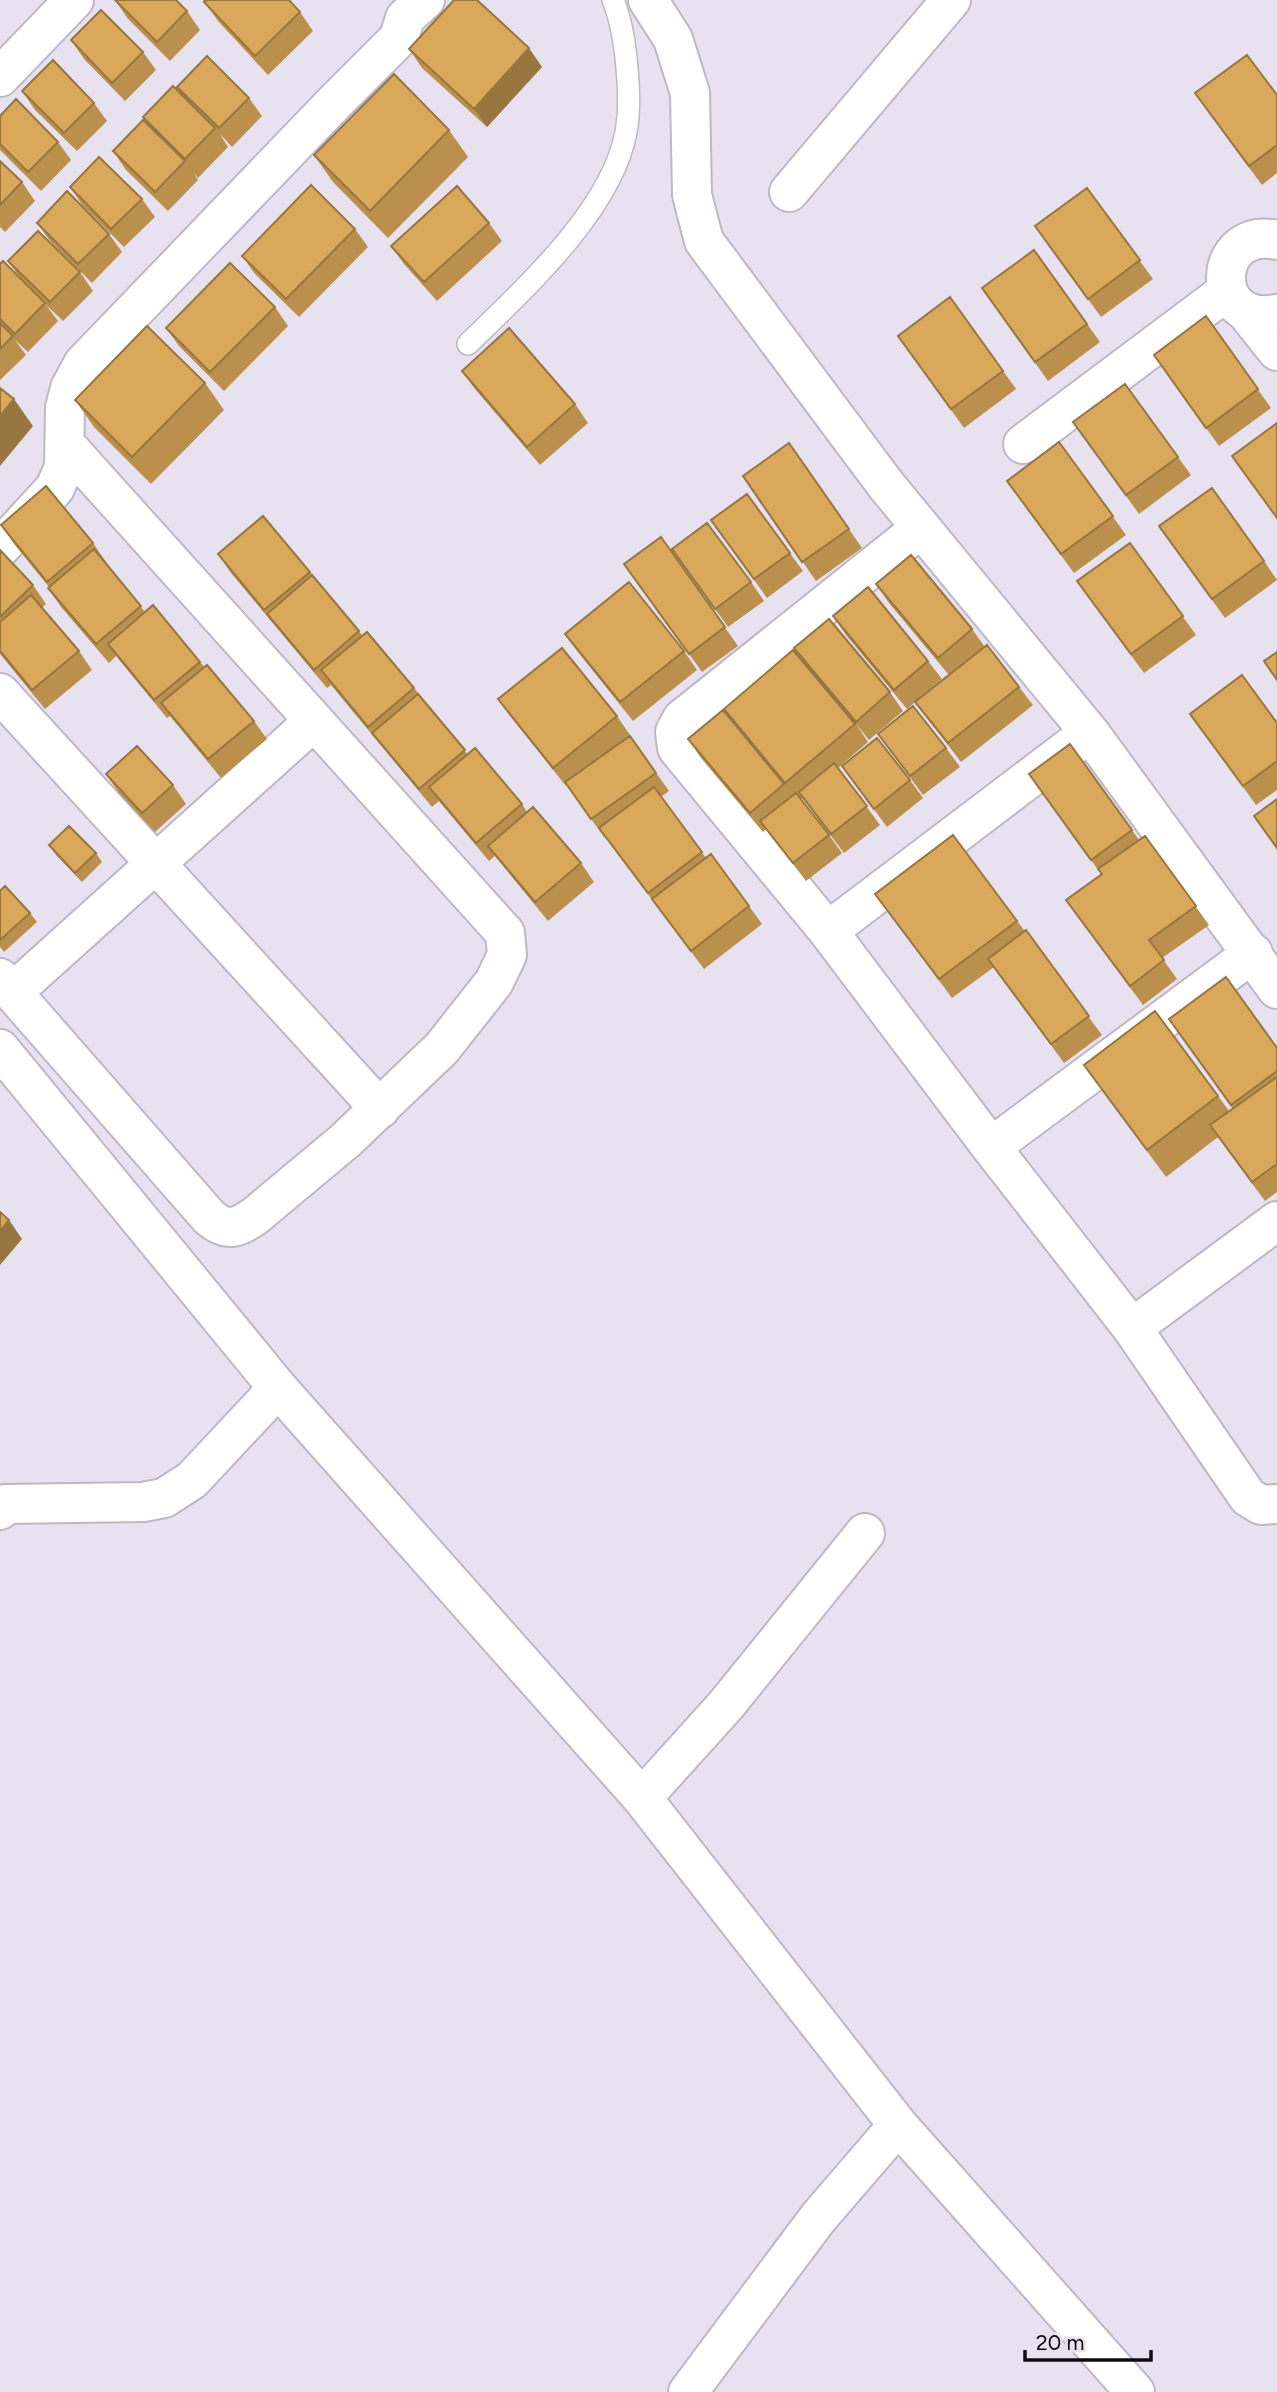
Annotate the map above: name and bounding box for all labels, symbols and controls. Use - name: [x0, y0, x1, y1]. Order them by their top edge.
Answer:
- scale bar: [1025, 2318, 1151, 2362]
- text: 20 m: [1036, 2330, 1084, 2355]

